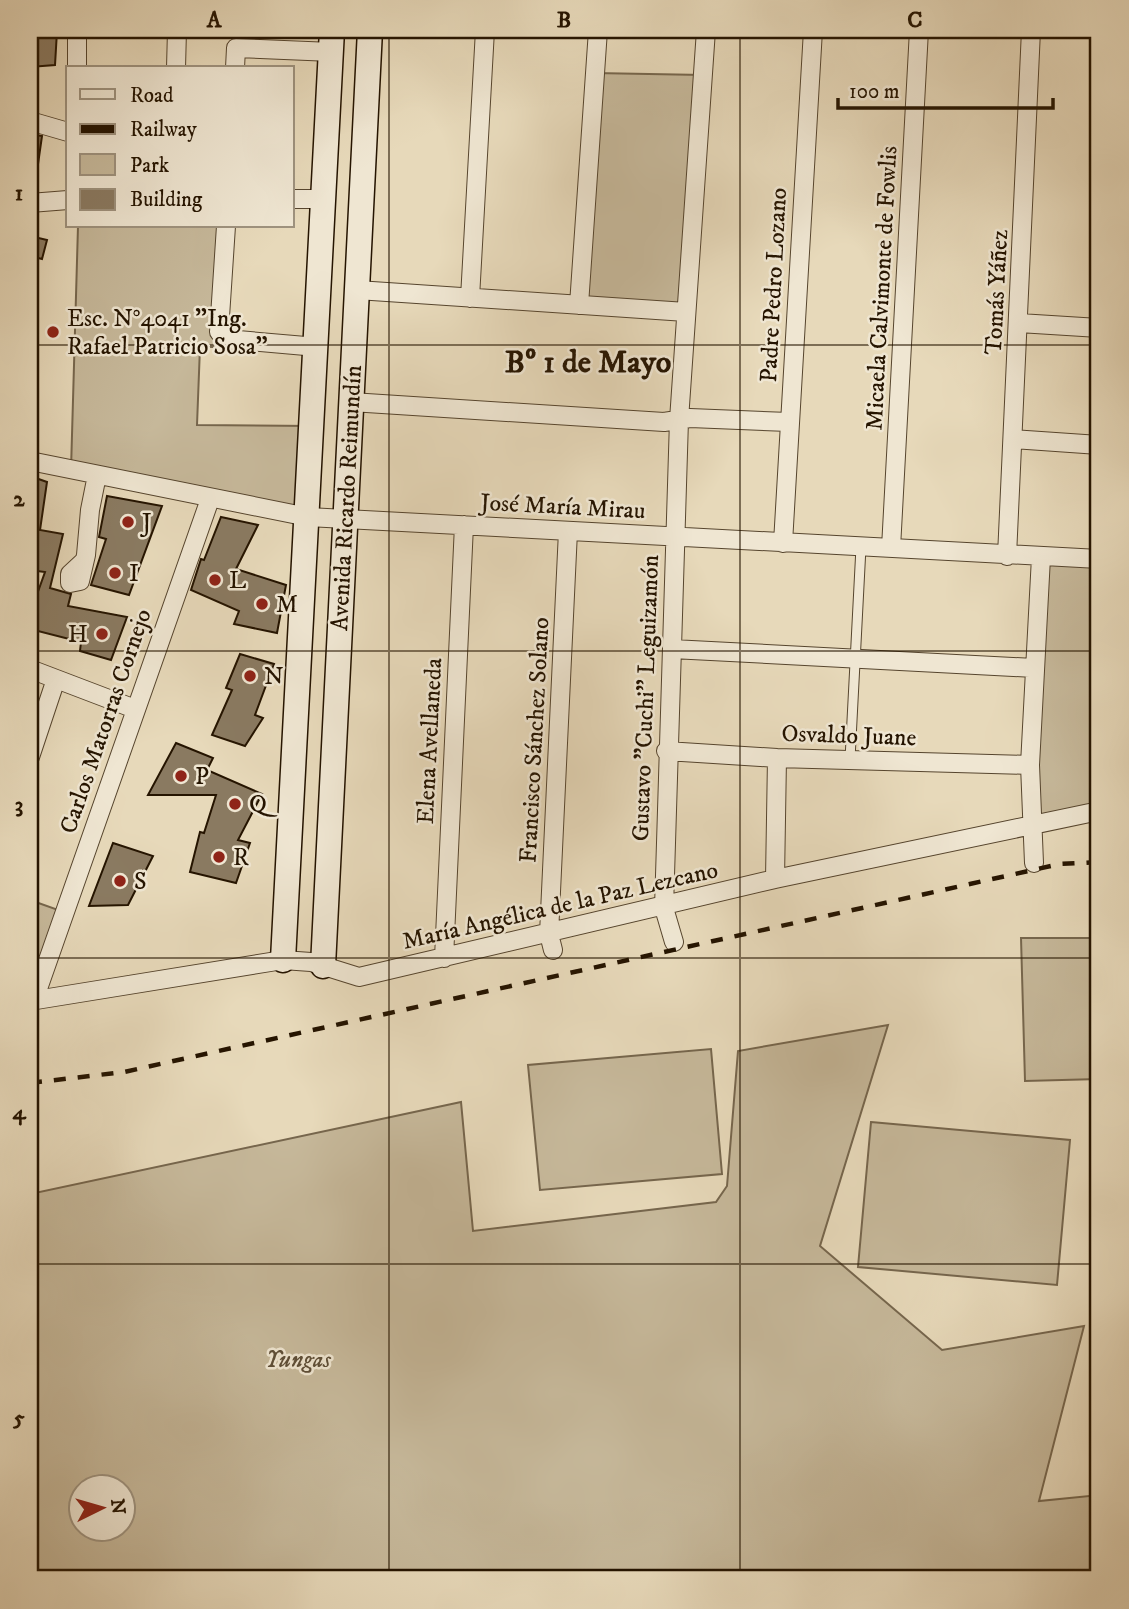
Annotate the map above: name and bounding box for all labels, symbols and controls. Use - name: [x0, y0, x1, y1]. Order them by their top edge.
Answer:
- text: A: [206, 6, 223, 35]
- text: B: [557, 6, 571, 35]
- text: C: [907, 6, 923, 35]
- legend: [66, 66, 294, 228]
- scale bar: [838, 66, 1054, 110]
- text: 100 m: [849, 79, 900, 105]
- text: Road: [130, 83, 174, 109]
- text: Railway: [130, 117, 198, 143]
- street label: Micaela Calvimonte de Fowlis: [860, 145, 904, 431]
- text: Park: [130, 153, 170, 179]
- text: 1: [15, 179, 23, 208]
- text: Building: [130, 187, 203, 213]
- street label: Padre Pedro Lozano: [754, 187, 794, 383]
- street label: Tomás Yáñez: [979, 228, 1015, 355]
- place label: Esc. N°4041 "Ing. Rafael Patricio Sosa": [67, 304, 268, 362]
- marker: Esc. N°4041 "Ing. Rafael Patricio Sosa": [45, 324, 61, 340]
- district label: Bº 1 de Mayo: [505, 343, 671, 383]
- street label: Avenida Ricardo Reimundín: [325, 364, 369, 632]
- text: 2: [13, 485, 25, 514]
- street label: José María Mirau: [478, 488, 646, 526]
- place label: J: [140, 508, 152, 538]
- marker: J: [120, 514, 136, 530]
- street label: Gustavo "Cuchi" Leguizamón: [626, 554, 666, 842]
- place label: I: [129, 559, 139, 589]
- marker: I: [107, 565, 123, 581]
- place label: L: [229, 566, 246, 596]
- marker: L: [207, 572, 223, 588]
- place label: M: [276, 590, 298, 620]
- marker: M: [254, 596, 270, 612]
- street label: Carlos Matorras Cornejo: [53, 605, 159, 838]
- street label: Francisco Sánchez Solano: [514, 616, 556, 864]
- place label: H: [68, 620, 88, 650]
- marker: H: [94, 626, 110, 642]
- street label: Elena Avellaneda: [411, 656, 449, 825]
- place label: N: [264, 662, 284, 692]
- marker: N: [242, 668, 258, 684]
- street label: Osvaldo Juane: [781, 719, 917, 753]
- place label: P: [195, 762, 209, 792]
- marker: P: [173, 768, 189, 784]
- place label: Q: [249, 790, 278, 820]
- text: 3: [15, 791, 23, 820]
- marker: Q: [227, 796, 243, 812]
- place label: R: [233, 843, 249, 873]
- marker: R: [211, 849, 227, 865]
- street label: María Angélica de la Paz Lezcano: [400, 855, 721, 957]
- place label: S: [134, 867, 147, 897]
- marker: S: [112, 873, 128, 889]
- text: 4: [12, 1098, 27, 1127]
- park label: Yungas: [265, 1345, 331, 1375]
- text: 5: [12, 1404, 25, 1433]
- north arrow: [66, 1472, 136, 1542]
- text: N: [105, 1498, 130, 1516]

